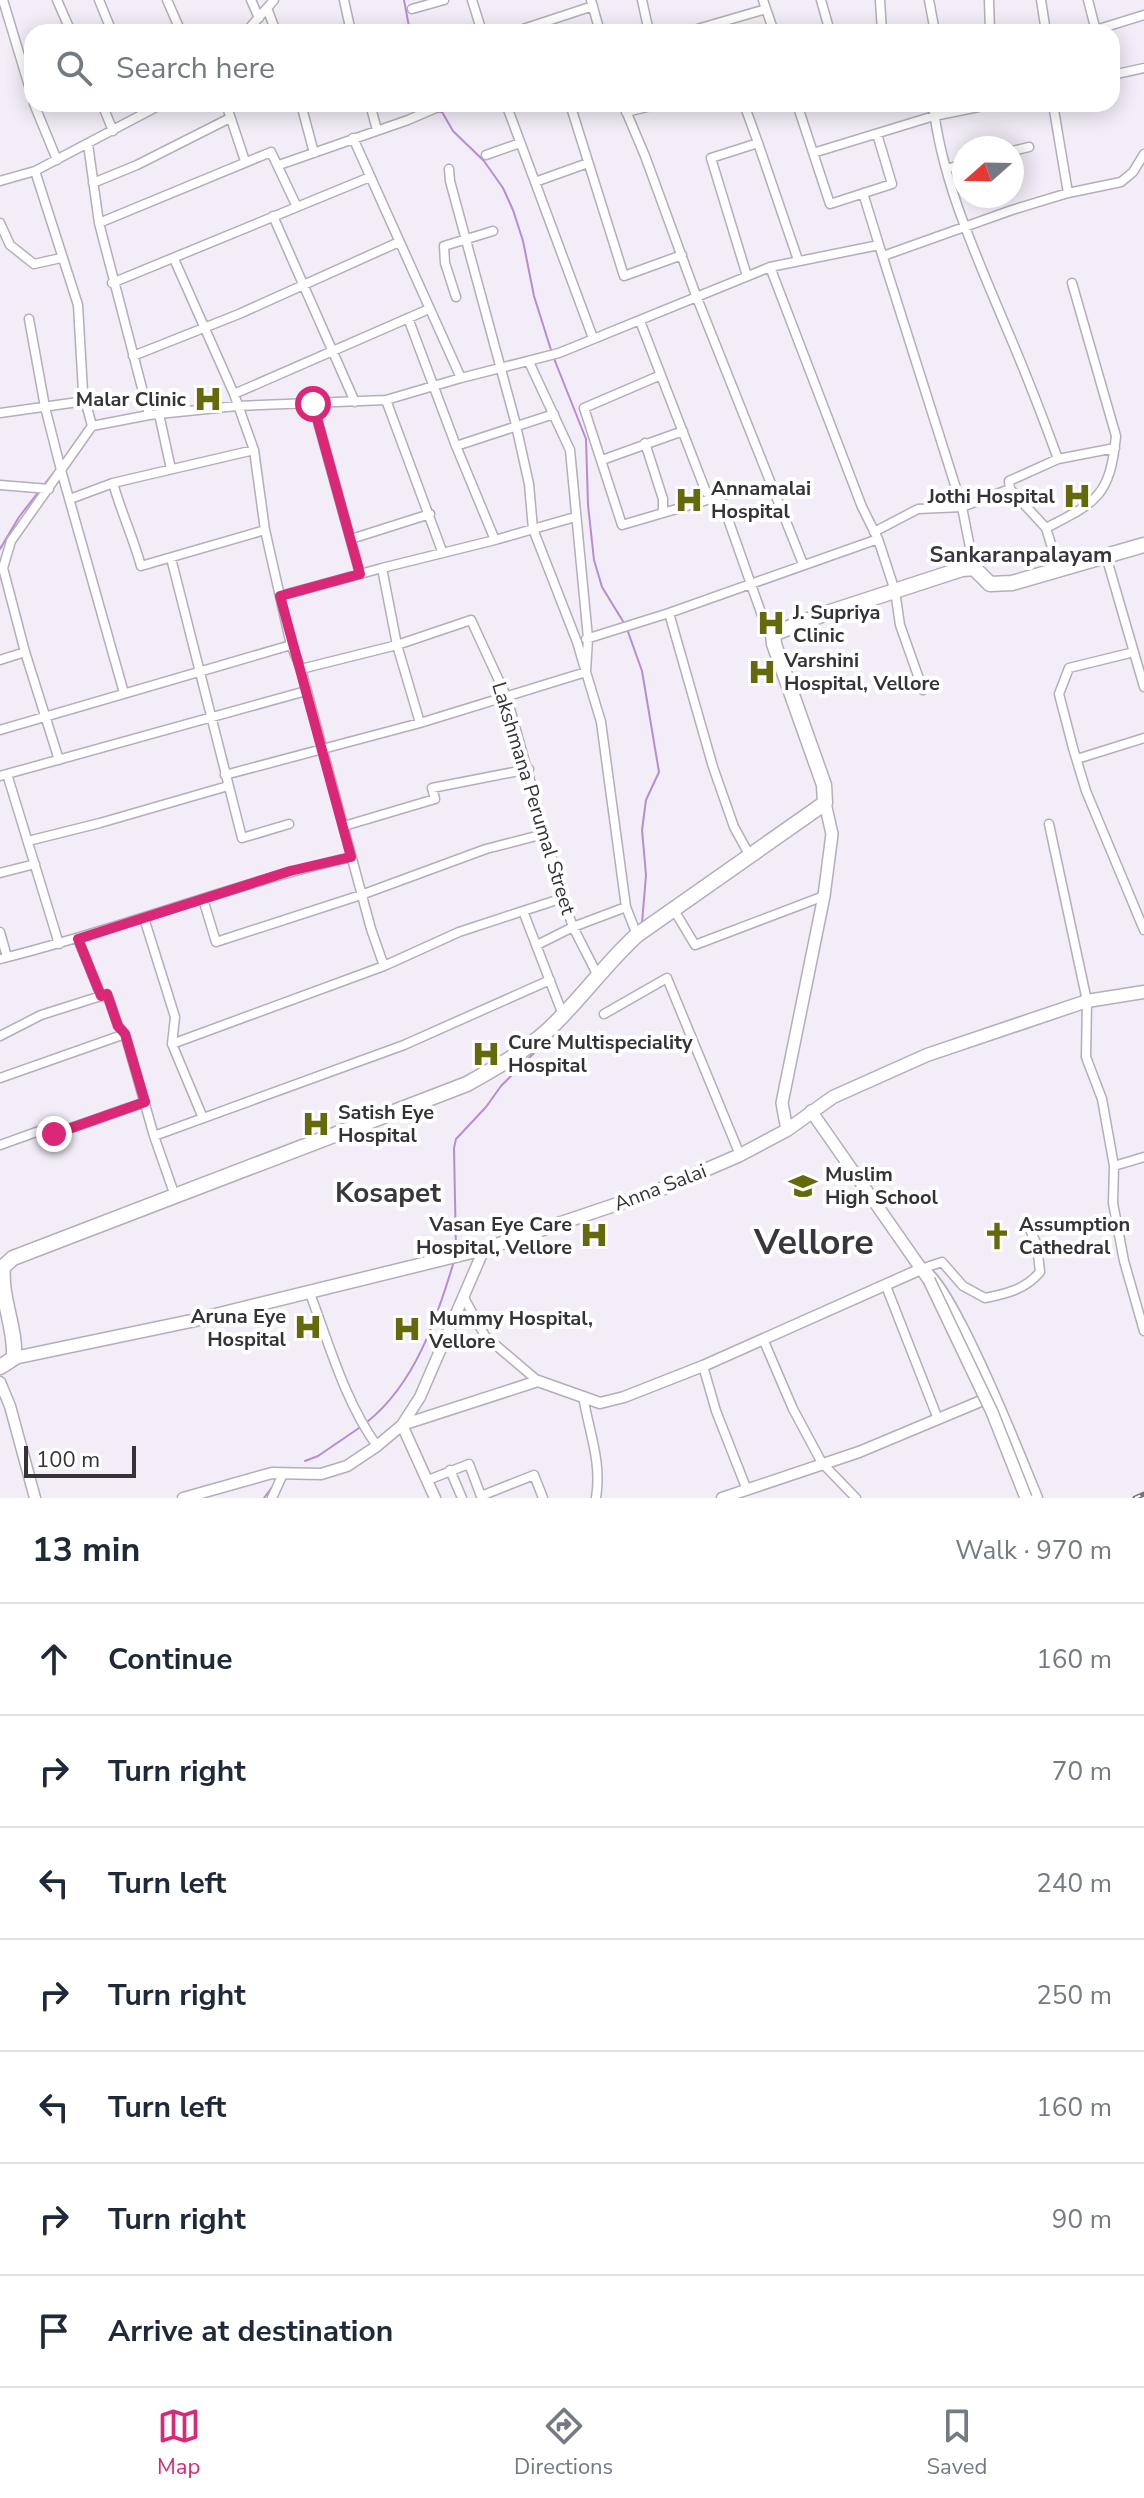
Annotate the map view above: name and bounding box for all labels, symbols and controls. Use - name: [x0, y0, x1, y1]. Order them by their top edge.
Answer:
- search box: [24, 24, 1120, 112]
- icon: search: [52, 46, 96, 90]
- text: Search here: [116, 48, 275, 89]
- north arrow: [952, 136, 1024, 208]
- hospital icon: Malar Clinic: [193, 384, 223, 414]
- place label: Malar Clinic: [76, 386, 187, 413]
- route start: [295, 386, 331, 422]
- place label: Annamalai Hospital: [711, 475, 811, 525]
- hospital icon: Jothi Hospital: [1062, 481, 1092, 511]
- place label: Jothi Hospital: [927, 483, 1056, 510]
- hospital icon: Annamalai Hospital: [674, 485, 704, 515]
- district label: Sankaranpalayam: [930, 540, 1112, 570]
- place label: J. Supriya Clinic: [792, 599, 881, 649]
- hospital icon: J. Supriya Clinic: [756, 608, 786, 638]
- place label: Varshini Hospital, Vellore: [783, 647, 940, 697]
- hospital icon: Varshini Hospital, Vellore: [747, 657, 777, 687]
- street label: Lakshmana Perumal Street: [485, 679, 582, 919]
- place label: Cure Multispeciality Hospital: [508, 1029, 693, 1079]
- hospital icon: Cure Multispeciality Hospital: [471, 1039, 501, 1069]
- place label: Satish Eye Hospital: [338, 1099, 434, 1149]
- hospital icon: Satish Eye Hospital: [301, 1109, 331, 1139]
- route end: [36, 1116, 72, 1152]
- street label: Anna Salai: [610, 1157, 710, 1217]
- place label: Muslim High School: [825, 1161, 939, 1211]
- school or university icon: Muslim High School: [788, 1171, 818, 1201]
- district label: Kosapet: [335, 1174, 441, 1212]
- place label: Vasan Eye Care Hospital, Vellore: [416, 1211, 572, 1261]
- place label: Assumption Cathedral: [1019, 1211, 1130, 1261]
- district label: Vellore: [753, 1218, 874, 1267]
- hospital icon: Vasan Eye Care Hospital, Vellore: [579, 1220, 609, 1250]
- church icon: Assumption Cathedral: [982, 1221, 1012, 1251]
- place label: Aruna Eye Hospital: [191, 1303, 287, 1353]
- place label: Mummy Hospital, Vellore: [428, 1305, 593, 1355]
- hospital icon: Aruna Eye Hospital: [293, 1312, 323, 1342]
- hospital icon: Mummy Hospital, Vellore: [392, 1314, 422, 1344]
- scale bar: [24, 1442, 136, 1478]
- text: 100 m: [36, 1445, 100, 1475]
- text: 13 min: [32, 1527, 140, 1573]
- text: Walk · 970 m: [955, 1533, 1112, 1568]
- icon: ahead: [32, 1637, 76, 1681]
- text: Continue: [108, 1639, 233, 1680]
- text: 160 m: [1036, 1642, 1112, 1677]
- icon: right: [32, 1749, 76, 1793]
- text: Turn right: [108, 1751, 246, 1792]
- text: 70 m: [1052, 1754, 1112, 1789]
- icon: left: [32, 1861, 76, 1905]
- text: Turn left: [108, 1863, 226, 1904]
- text: 240 m: [1036, 1866, 1112, 1901]
- icon: right: [32, 1973, 76, 2017]
- text: Turn right: [108, 1975, 246, 2016]
- text: 250 m: [1036, 1978, 1112, 2013]
- icon: left: [32, 2085, 76, 2129]
- text: Turn left: [108, 2087, 226, 2128]
- text: 160 m: [1036, 2090, 1112, 2125]
- icon: right: [32, 2197, 76, 2241]
- text: Turn right: [108, 2199, 246, 2240]
- text: 90 m: [1052, 2202, 1112, 2237]
- icon: arrive: [32, 2309, 76, 2353]
- text: Arrive at destination: [108, 2311, 393, 2352]
- tab: Map: [157, 2404, 201, 2482]
- tab: Directions: [514, 2404, 613, 2482]
- tab: Saved: [927, 2404, 987, 2482]

